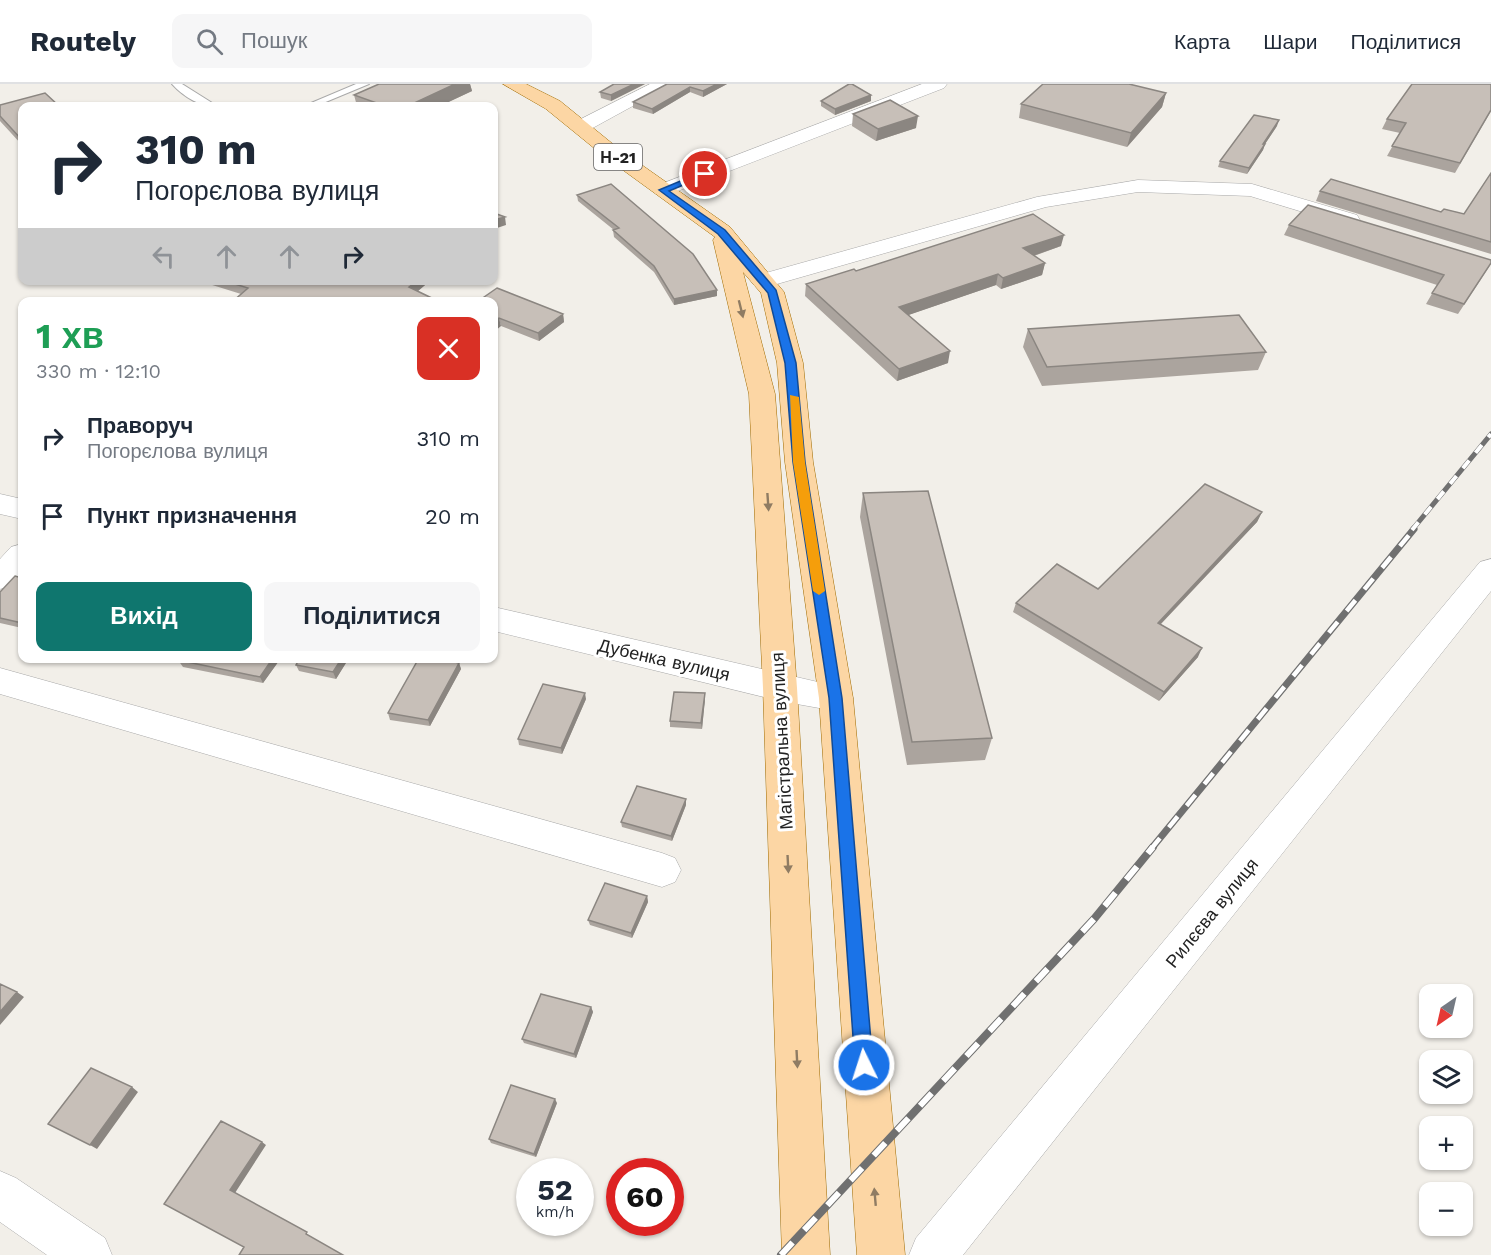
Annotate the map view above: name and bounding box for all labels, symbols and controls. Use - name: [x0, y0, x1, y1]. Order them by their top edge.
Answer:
- search box: [172, 14, 592, 68]
- text: Routely: [30, 25, 136, 58]
- icon: search: [193, 25, 226, 58]
- text: Пошук: [241, 28, 307, 53]
- text: Карта: [1174, 29, 1230, 54]
- text: Шари: [1263, 29, 1318, 54]
- text: Поділитися: [1351, 29, 1461, 54]
- text: 310 m: [135, 125, 257, 174]
- icon: right: [36, 126, 114, 204]
- road number: Н-21: [594, 144, 642, 170]
- pin: [679, 148, 730, 199]
- icon: arrive: [688, 157, 721, 190]
- text: Погорєлова вулиця: [135, 175, 379, 207]
- icon: left: [147, 240, 180, 273]
- icon: ahead: [210, 240, 243, 273]
- icon: ahead: [273, 240, 306, 273]
- icon: right: [336, 240, 369, 273]
- one-way arrow: [736, 300, 746, 319]
- text: 1 хв: [36, 315, 104, 357]
- button: close: [417, 317, 480, 380]
- text: 330 m · 12:10: [36, 359, 161, 383]
- text: Праворуч: [87, 413, 193, 438]
- icon: right: [36, 422, 69, 455]
- text: 310 m: [416, 426, 480, 451]
- text: Погорєлова вулиця: [87, 439, 268, 463]
- one-way arrow: [764, 492, 773, 511]
- icon: arrive: [36, 500, 69, 533]
- text: Пункт призначення: [87, 503, 297, 528]
- text: 20 m: [425, 504, 480, 529]
- button: Вихід: [36, 582, 252, 651]
- button: Поділитися: [264, 582, 480, 651]
- street label: Дубенка вулиця: [596, 634, 732, 685]
- street label: Магістральна вулиця: [766, 652, 797, 830]
- street label: Рилєєва вулиця: [1161, 854, 1262, 972]
- one-way arrow: [784, 855, 793, 874]
- north arrow: [1419, 984, 1473, 1038]
- map controls: [1419, 984, 1473, 1236]
- position arrow: [832, 1033, 896, 1097]
- one-way arrow: [793, 1049, 802, 1068]
- button: layers: [1419, 1050, 1473, 1104]
- button: +: [1419, 1116, 1473, 1170]
- speed limit sign: 60: [606, 1158, 684, 1236]
- text: 52: [537, 1172, 573, 1207]
- button: −: [1419, 1182, 1473, 1236]
- one-way arrow: [870, 1187, 880, 1206]
- text: km/h: [536, 1203, 574, 1221]

